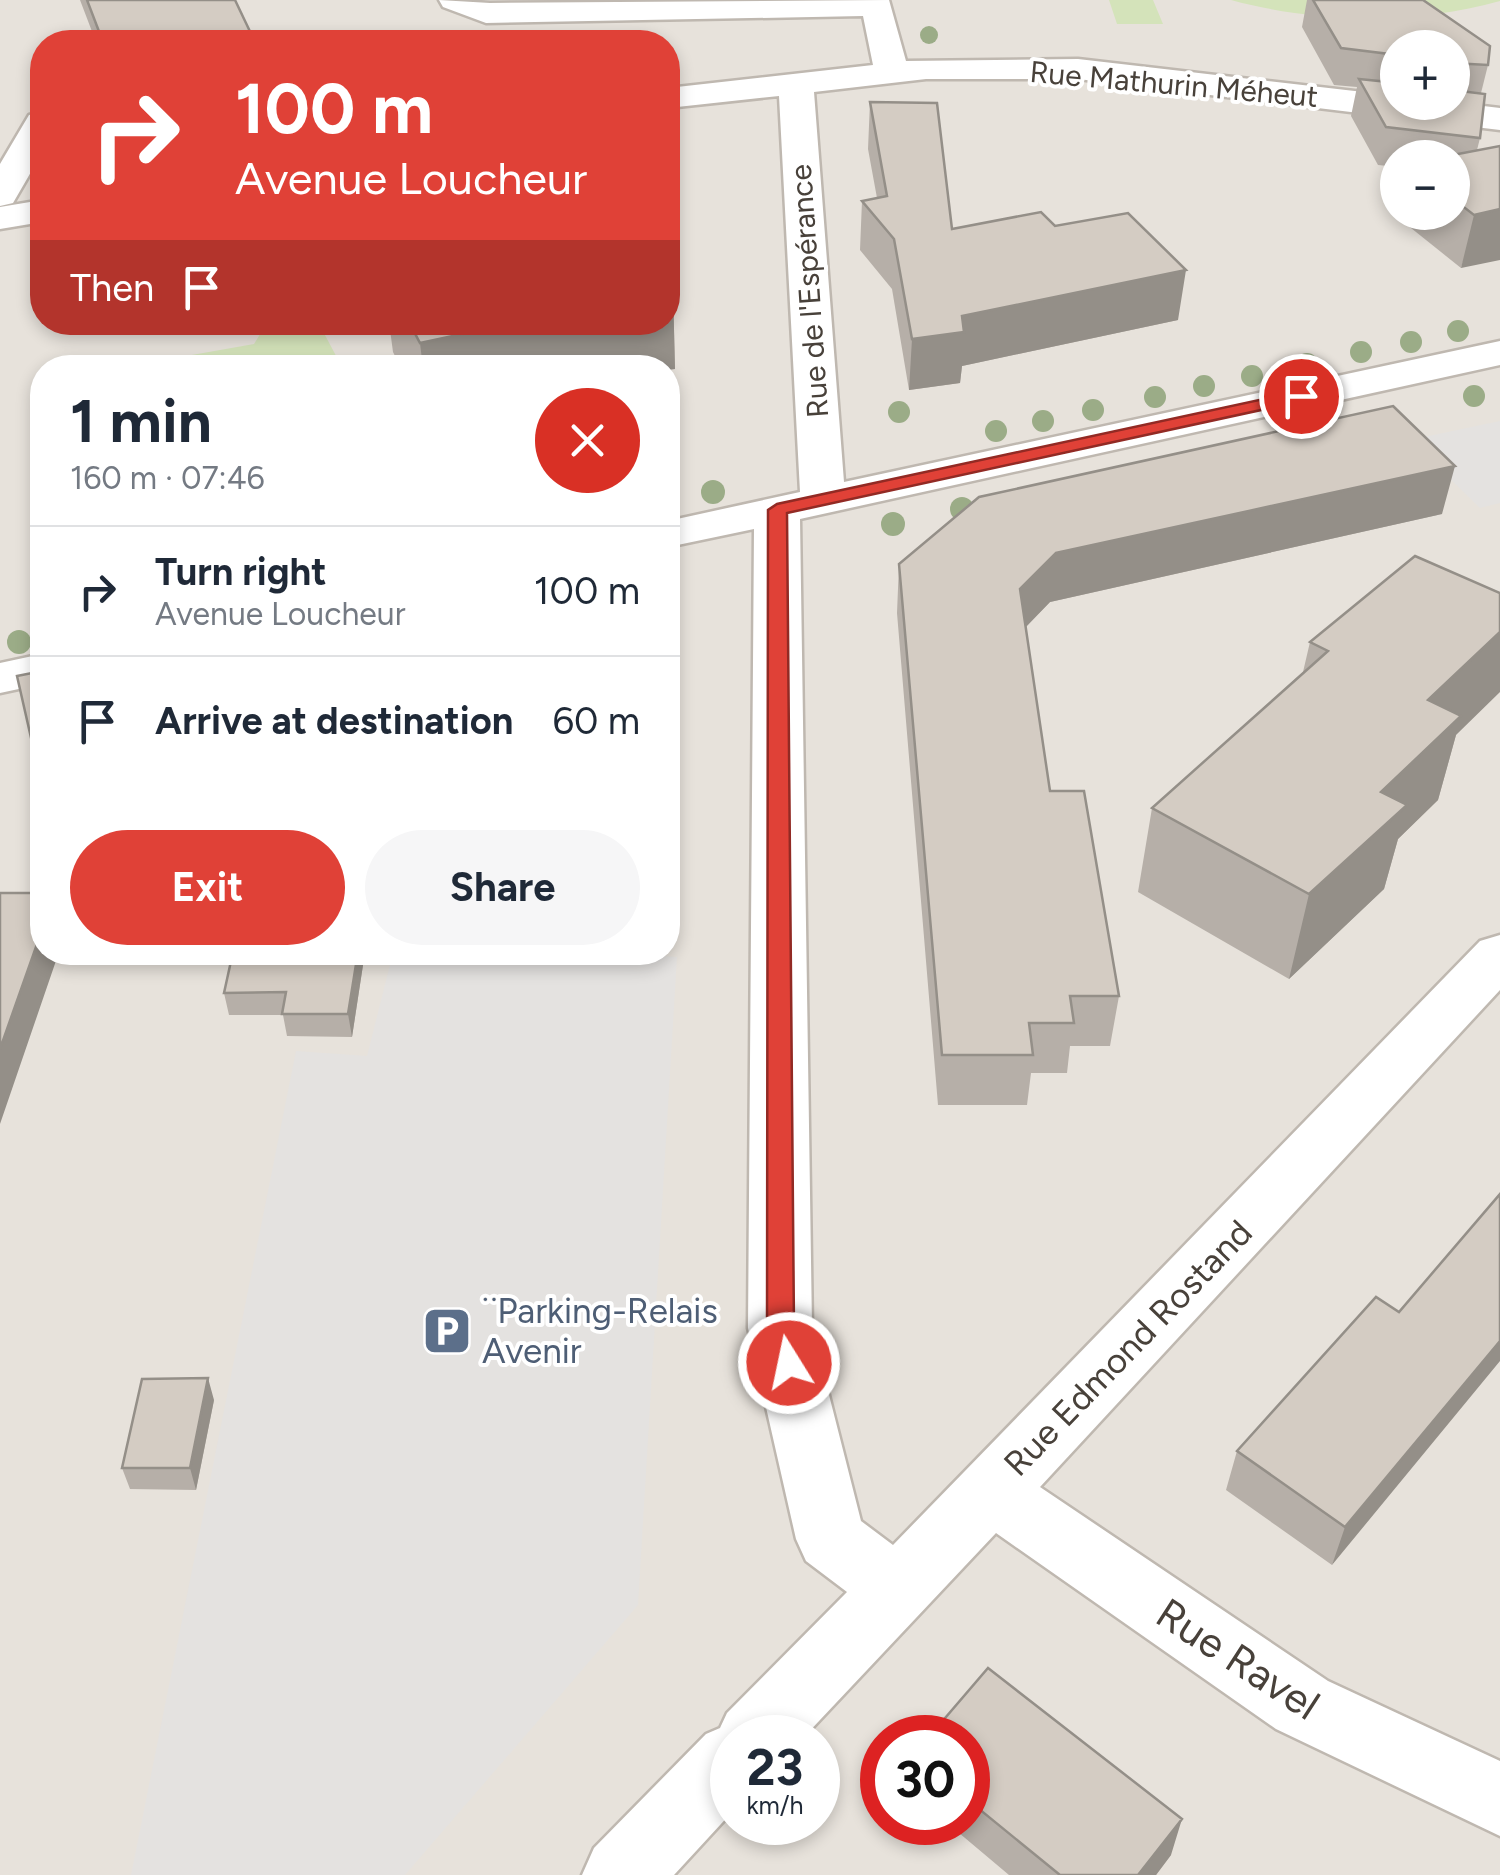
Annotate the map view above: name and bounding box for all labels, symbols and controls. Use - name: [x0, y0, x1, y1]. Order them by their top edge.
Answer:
- map controls: [1380, 30, 1470, 230]
- button: +: [1380, 30, 1470, 120]
- street label: Rue Mathurin Méheut: [1028, 53, 1320, 115]
- text: 100 m: [235, 66, 433, 151]
- icon: right: [70, 70, 200, 200]
- button: −: [1380, 140, 1470, 230]
- text: Avenue Loucheur: [235, 151, 587, 205]
- street label: Rue de l'Espérance: [782, 163, 836, 419]
- icon: arrive: [174, 260, 229, 315]
- text: Then: [70, 265, 154, 311]
- pin: [1259, 354, 1344, 439]
- icon: arrive: [1274, 369, 1329, 424]
- text: 1 min: [70, 385, 212, 457]
- button: close: [535, 388, 640, 493]
- text: 160 m · 07:46: [70, 459, 265, 497]
- text: Turn right: [155, 549, 327, 595]
- icon: right: [70, 564, 125, 619]
- text: 100 m: [534, 568, 640, 614]
- text: Avenue Loucheur: [155, 595, 406, 633]
- icon: arrive: [70, 694, 125, 749]
- text: Arrive at destination: [155, 698, 513, 744]
- text: 60 m: [552, 698, 640, 744]
- button: Exit: [70, 830, 345, 945]
- button: Share: [365, 830, 640, 945]
- street label: Rue Edmond Rostand: [995, 1212, 1261, 1484]
- place label: ¨Parking-Relais Avenir: [482, 1290, 718, 1372]
- parking icon: ¨Parking-Relais Avenir: [421, 1305, 473, 1357]
- position arrow: [737, 1311, 841, 1415]
- street label: Rue Ravel: [1147, 1588, 1329, 1730]
- speed limit sign: 30: [860, 1715, 990, 1845]
- text: 23: [747, 1737, 803, 1798]
- text: km/h: [746, 1790, 804, 1820]

